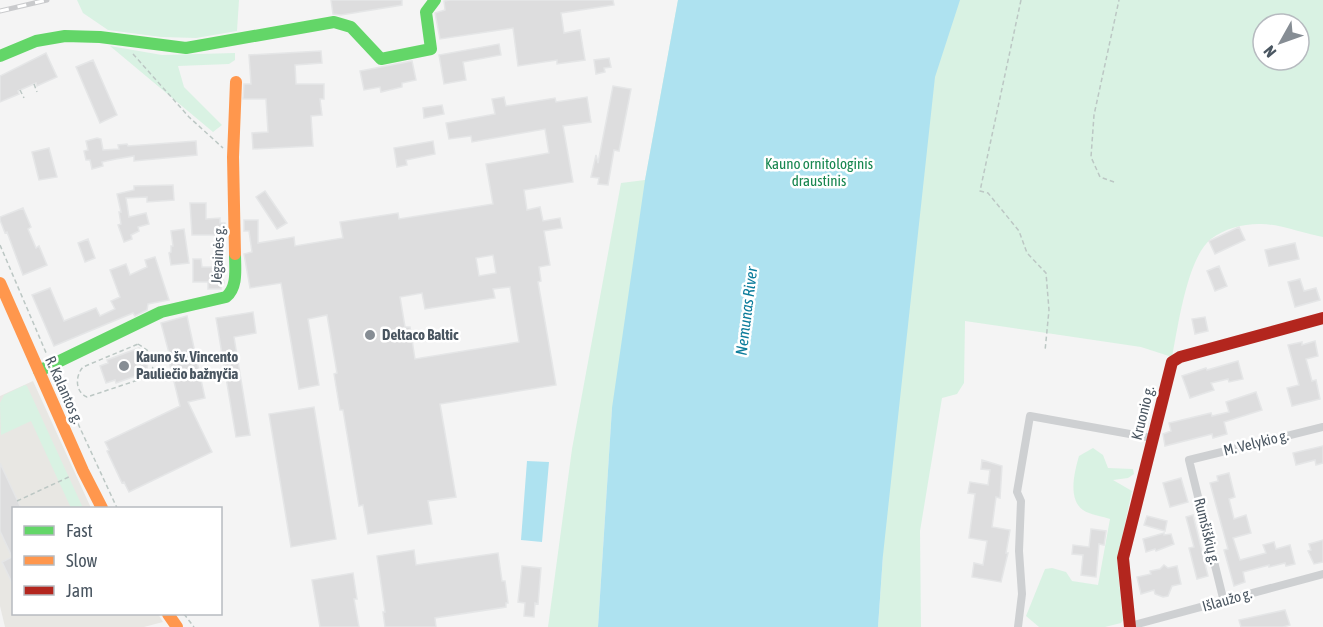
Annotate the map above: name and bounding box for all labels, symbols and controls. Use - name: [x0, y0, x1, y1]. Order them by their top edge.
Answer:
- north arrow: [1251, 12, 1311, 72]
- text: N: [1260, 42, 1279, 61]
- park label: Kauno ornitologinis draustinis: [765, 155, 873, 189]
- street label: Jėgainės g.: [207, 225, 228, 285]
- water label: Nemunas River: [732, 264, 761, 356]
- place label: Deltaco Baltic: [382, 326, 459, 343]
- marker: Deltaco Baltic: [363, 328, 377, 342]
- place label: Kauno šv. Vincento Pauliečio bažnyčia: [136, 348, 238, 382]
- street label: R. Kalantos g.: [42, 353, 87, 427]
- marker: Kauno šv. Vincento Pauliečio bažnyčia: [117, 359, 131, 373]
- street label: Kruonio g.: [1128, 384, 1157, 442]
- street label: M. Velykio g.: [1222, 426, 1290, 459]
- street label: Rumšiškių g.: [1191, 496, 1224, 566]
- legend: [12, 507, 222, 615]
- text: Fast: [66, 520, 93, 541]
- text: Slow: [66, 550, 97, 571]
- text: Jam: [66, 580, 93, 601]
- street label: Išlaužo g.: [1200, 584, 1254, 615]

